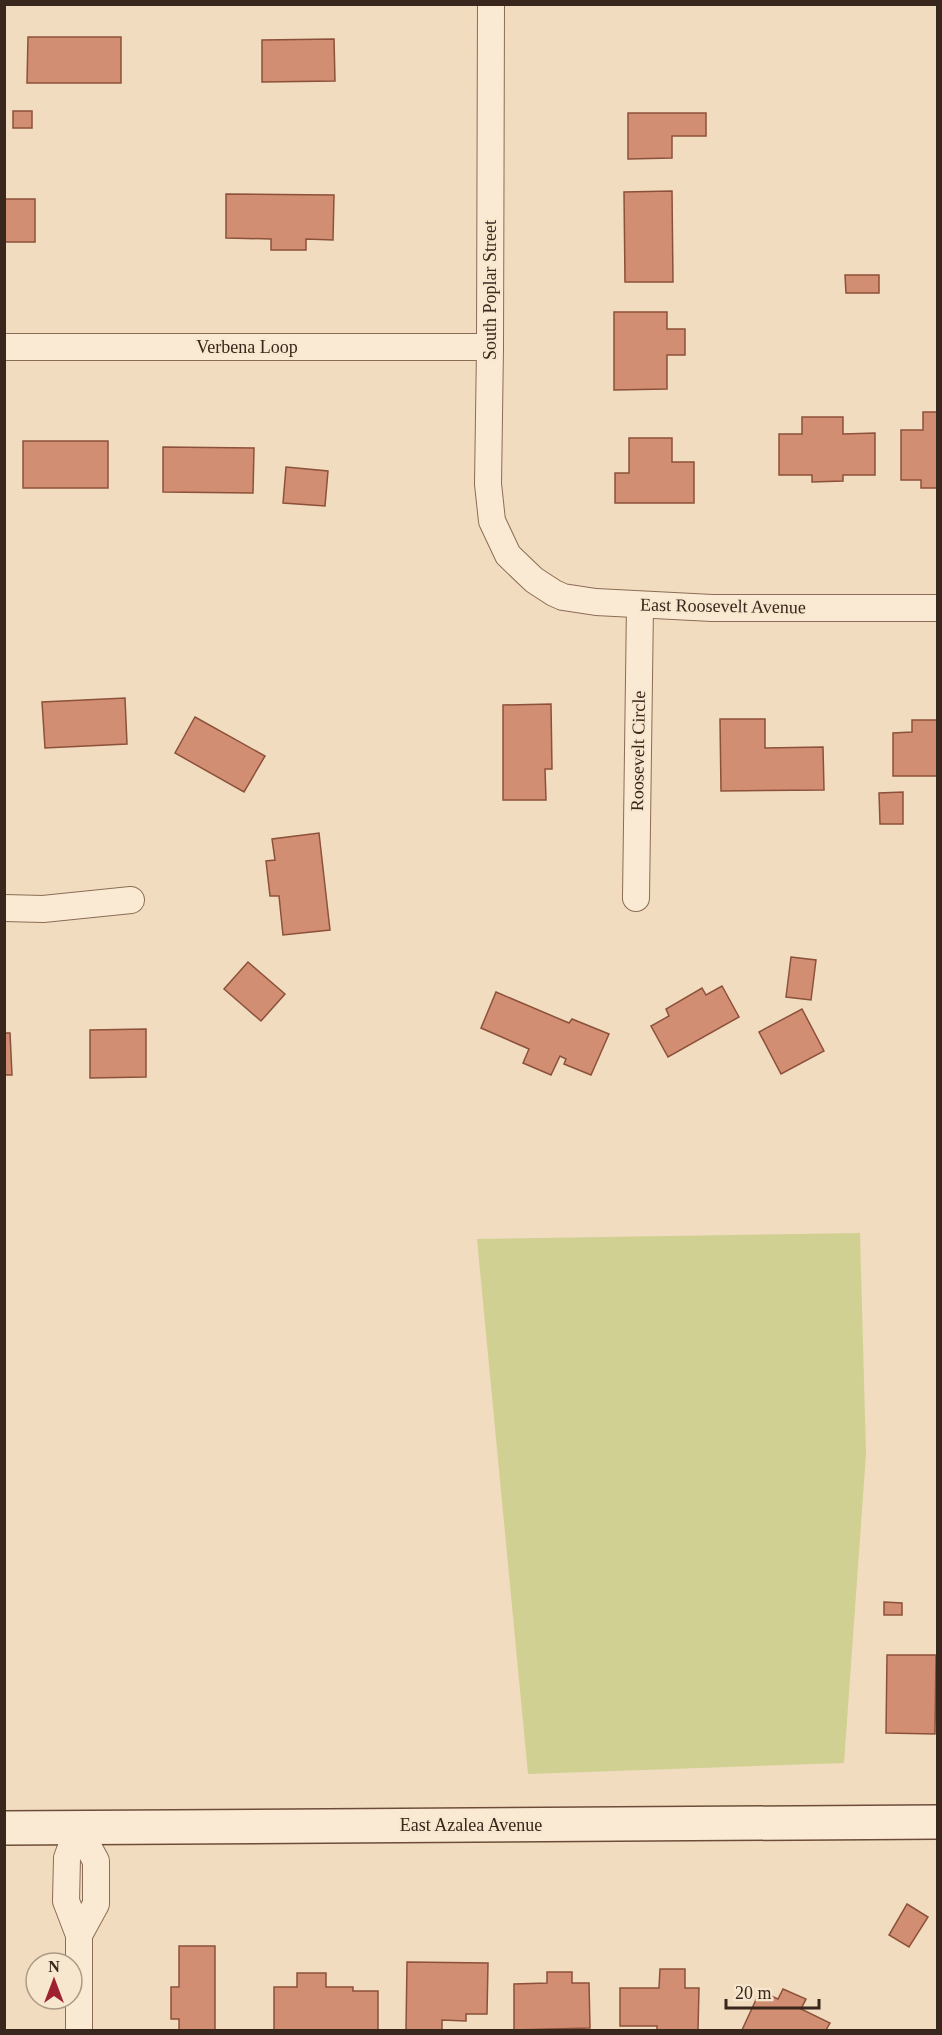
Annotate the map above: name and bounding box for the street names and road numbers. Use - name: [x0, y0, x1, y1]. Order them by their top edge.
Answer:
- street label: South Poplar Street: [480, 220, 500, 360]
- street label: Verbena Loop: [196, 337, 298, 357]
- street label: East Roosevelt Avenue: [640, 595, 806, 617]
- street label: Roosevelt Circle: [627, 691, 649, 811]
- street label: East Azalea Avenue: [400, 1815, 542, 1835]

